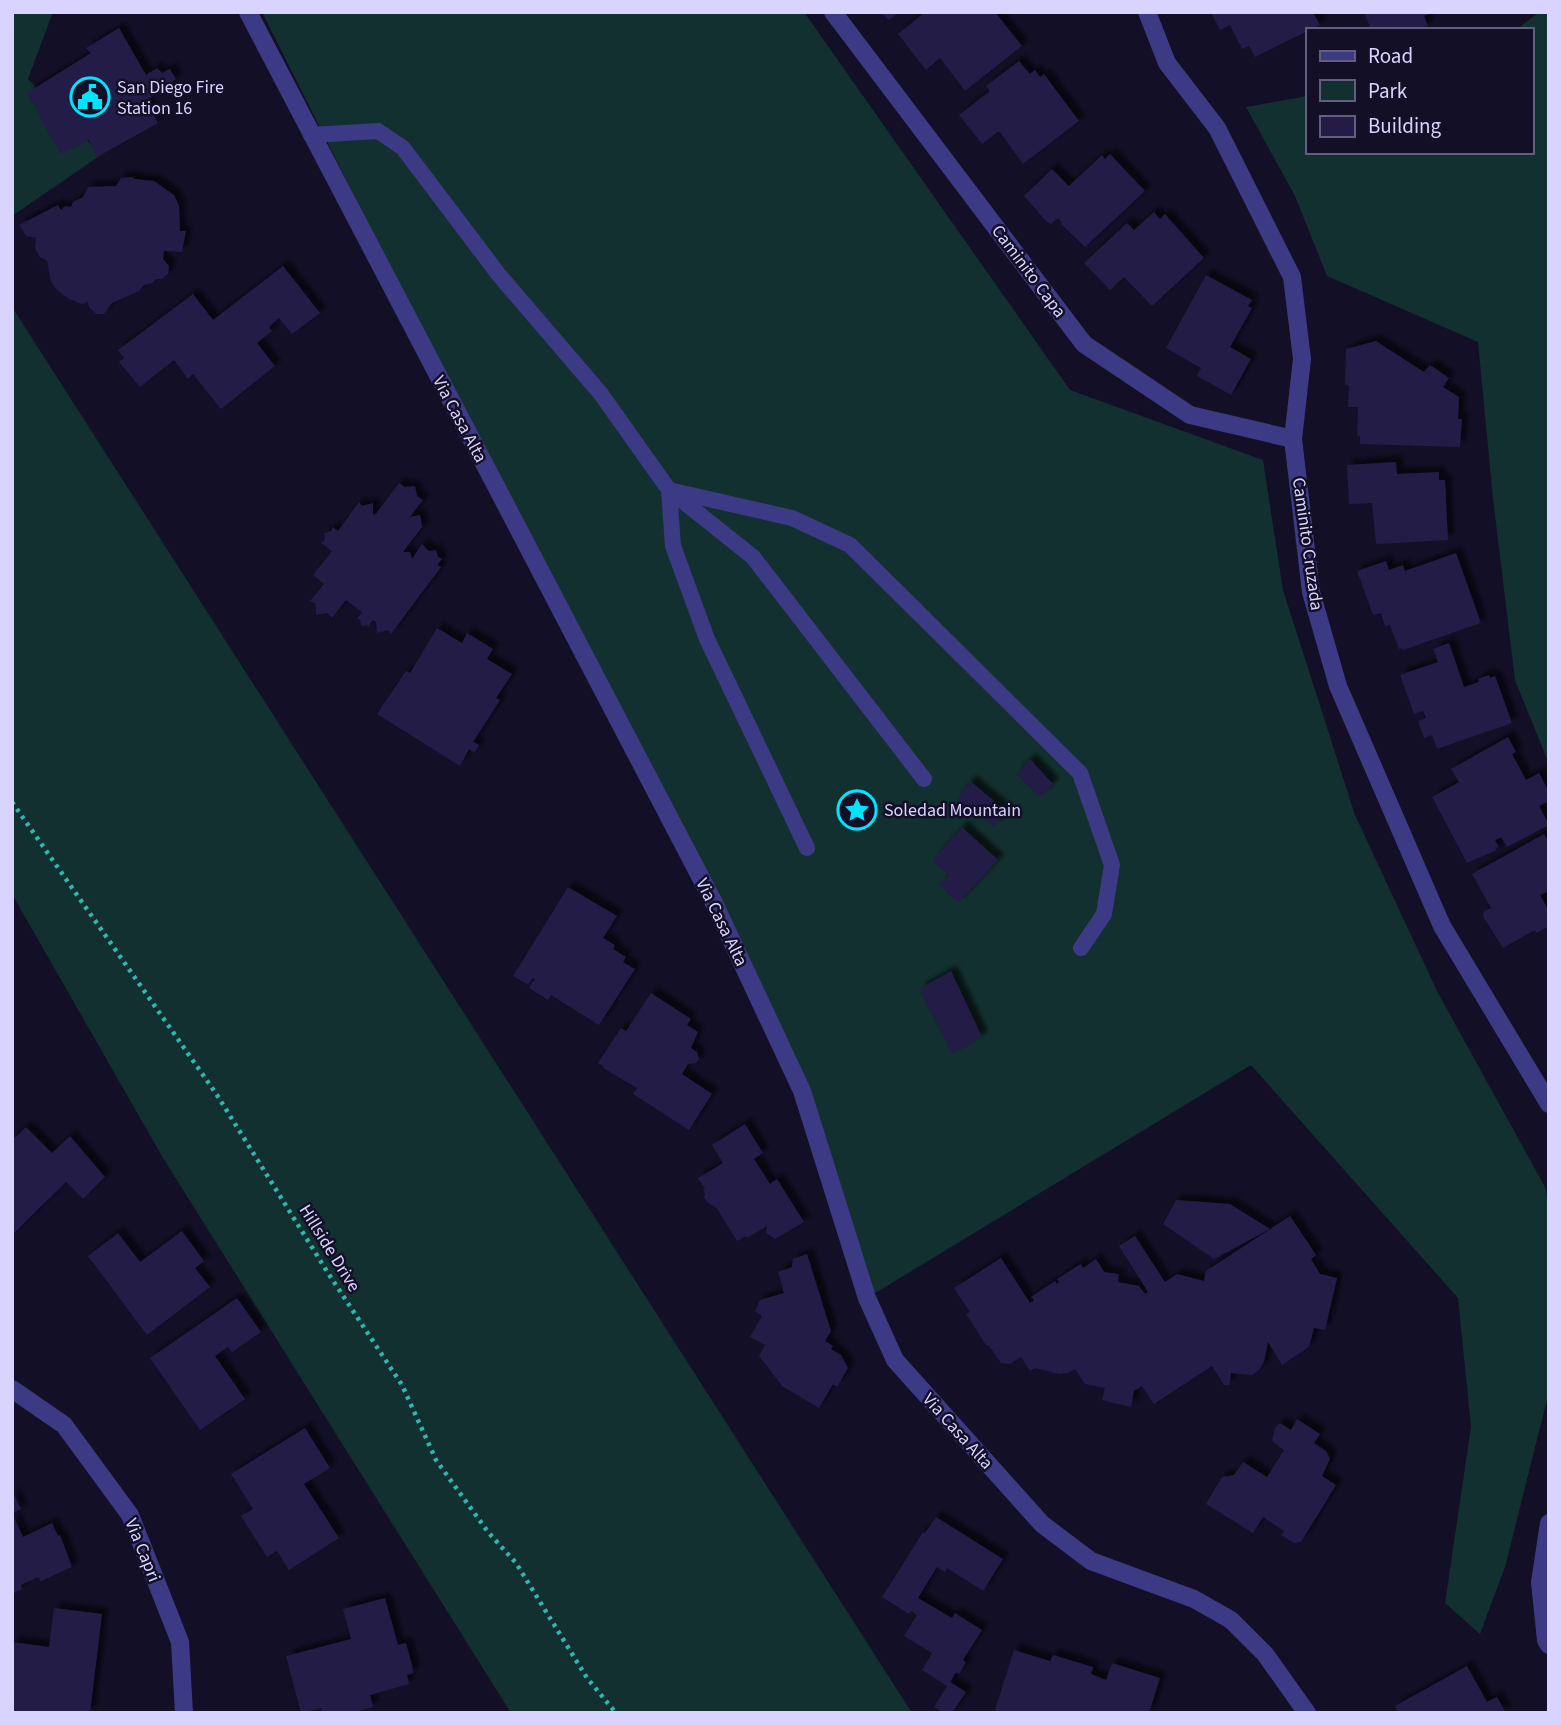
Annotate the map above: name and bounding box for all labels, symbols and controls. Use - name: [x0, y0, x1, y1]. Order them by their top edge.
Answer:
- legend: [1306, 28, 1533, 154]
- text: Road: [1368, 41, 1413, 71]
- place label: San Diego Fire Station 16: [117, 75, 224, 121]
- public building icon: San Diego Fire Station 16: [69, 76, 111, 118]
- text: Park: [1368, 76, 1408, 106]
- text: Building: [1368, 111, 1442, 141]
- street label: Caminito Capa: [985, 220, 1072, 323]
- street label: Via Casa Alta: [426, 371, 493, 467]
- street label: Caminito Cruzada: [1286, 476, 1329, 612]
- place icon: Soledad Mountain: [836, 789, 878, 831]
- place label: Soledad Mountain: [884, 798, 1021, 823]
- street label: Via Casa Alta: [689, 874, 754, 970]
- street label: Hillside Drive: [293, 1200, 366, 1297]
- street label: Via Casa Alta: [917, 1388, 999, 1475]
- street label: Via Capri: [119, 1515, 167, 1586]

